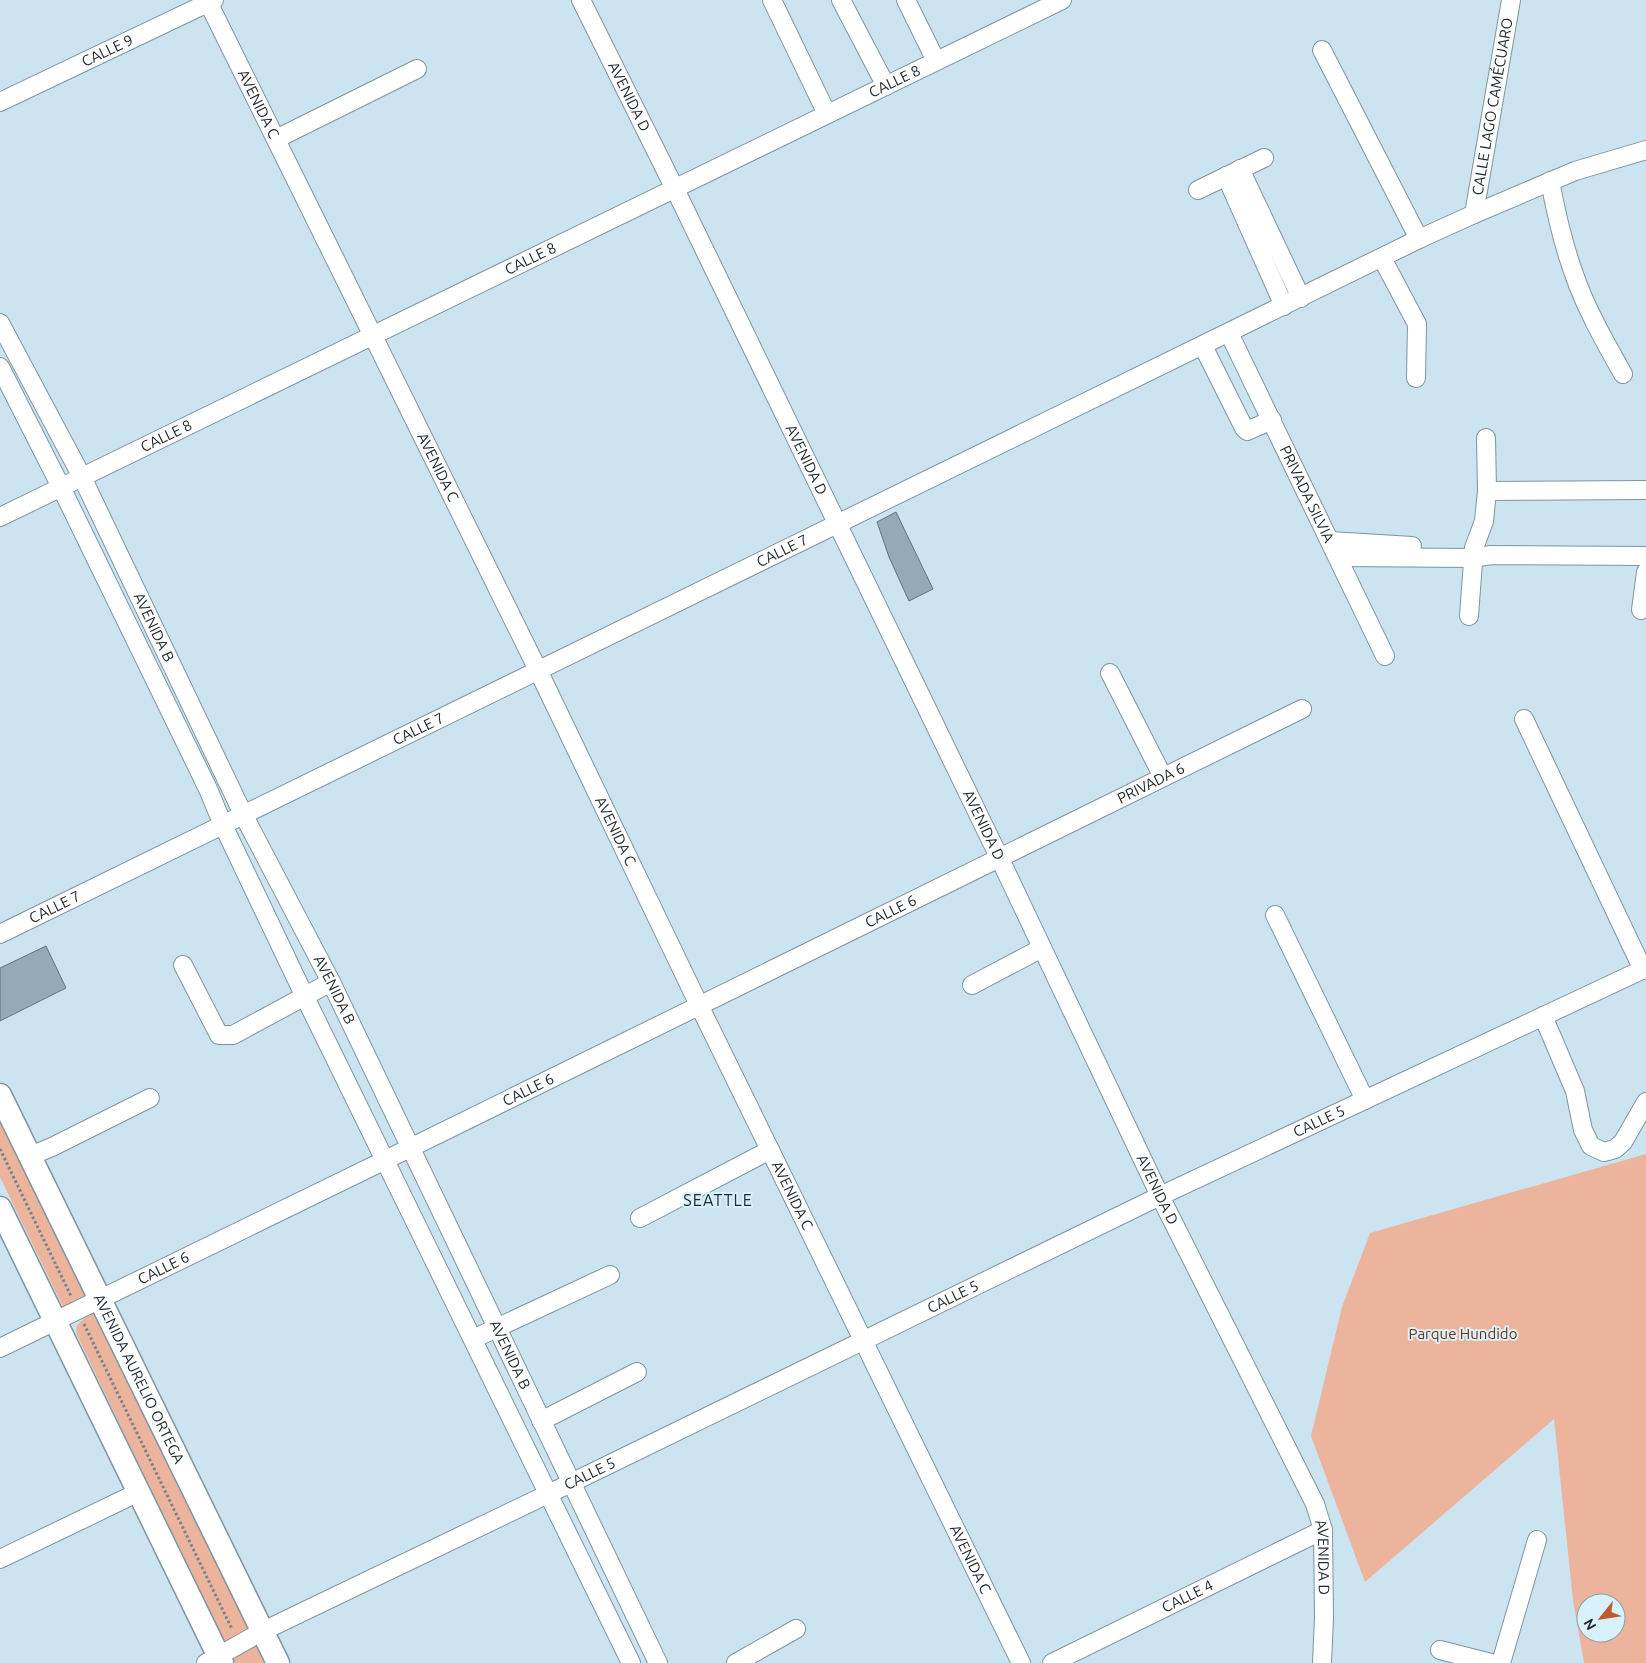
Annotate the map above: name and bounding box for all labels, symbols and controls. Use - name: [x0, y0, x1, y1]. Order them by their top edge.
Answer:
- street label: CALLE LAGO CAMÉCUARO: [1468, 16, 1516, 197]
- street label: CALLE 9: [79, 31, 136, 70]
- street label: AVENIDA D: [605, 59, 654, 134]
- street label: CALLE 8: [866, 61, 923, 101]
- street label: AVENIDA C: [235, 67, 283, 141]
- street label: CALLE 8: [502, 239, 559, 278]
- street label: CALLE 8: [138, 416, 195, 455]
- street label: AVENIDA D: [783, 422, 831, 497]
- street label: AVENIDA C: [414, 430, 462, 504]
- street label: PRIVADA SILVIA: [1277, 443, 1338, 545]
- street label: CALLE 7: [754, 531, 810, 570]
- street label: AVENIDA B: [130, 590, 178, 664]
- street label: CALLE 7: [390, 709, 447, 748]
- street label: PRIVADA 6: [1114, 759, 1187, 807]
- street label: AVENIDA D: [960, 787, 1008, 863]
- street label: AVENIDA C: [592, 794, 640, 868]
- street label: CALLE 7: [26, 887, 83, 926]
- street label: CALLE 6: [862, 891, 919, 931]
- street label: AVENIDA B: [310, 952, 359, 1027]
- street label: CALLE 6: [500, 1070, 556, 1109]
- street label: CALLE 5: [1290, 1102, 1347, 1140]
- street label: AVENIDA D: [1134, 1152, 1182, 1227]
- street label: AVENIDA C: [769, 1158, 817, 1232]
- district label: SEATTLE: [683, 1191, 753, 1209]
- street label: CALLE 6: [135, 1248, 192, 1287]
- street label: CALLE 5: [924, 1277, 981, 1316]
- street label: AVENIDA AURELIO ORTEGA: [91, 1291, 188, 1466]
- street label: AVENIDA B: [487, 1317, 534, 1392]
- park label: Parque Hundido: [1409, 1325, 1517, 1342]
- street label: CALLE 5: [561, 1454, 618, 1493]
- street label: AVENIDA D: [1312, 1517, 1333, 1595]
- street label: AVENIDA C: [947, 1522, 995, 1596]
- street label: CALLE 4: [1159, 1576, 1216, 1616]
- north arrow: [1576, 1593, 1626, 1643]
- text: N: [1580, 1616, 1599, 1633]

